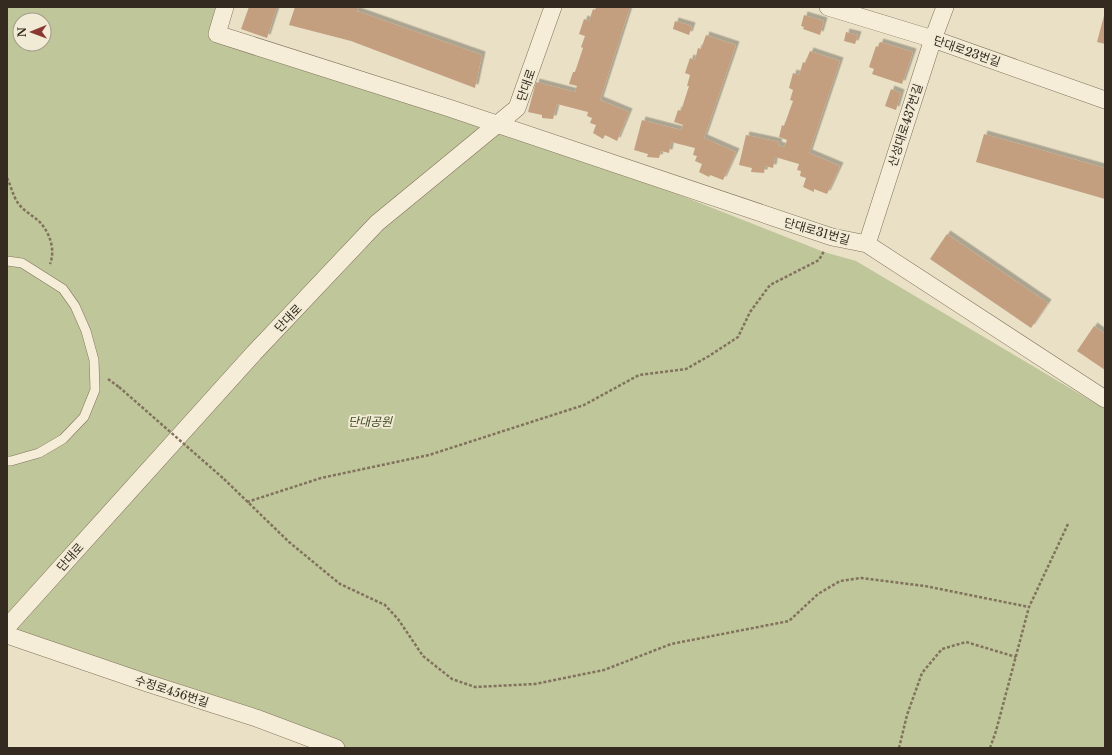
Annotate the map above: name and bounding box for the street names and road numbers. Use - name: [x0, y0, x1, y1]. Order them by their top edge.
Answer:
- street label: 단대로23번길: [931, 33, 1003, 69]
- street label: 단대로: [514, 67, 538, 103]
- street label: 산성대로437번길: [884, 81, 926, 169]
- street label: 단대로31번길: [782, 214, 852, 248]
- street label: 단대로: [271, 301, 305, 335]
- street label: 단대로: [53, 540, 87, 574]
- street label: 수정로456번길: [133, 672, 211, 710]

